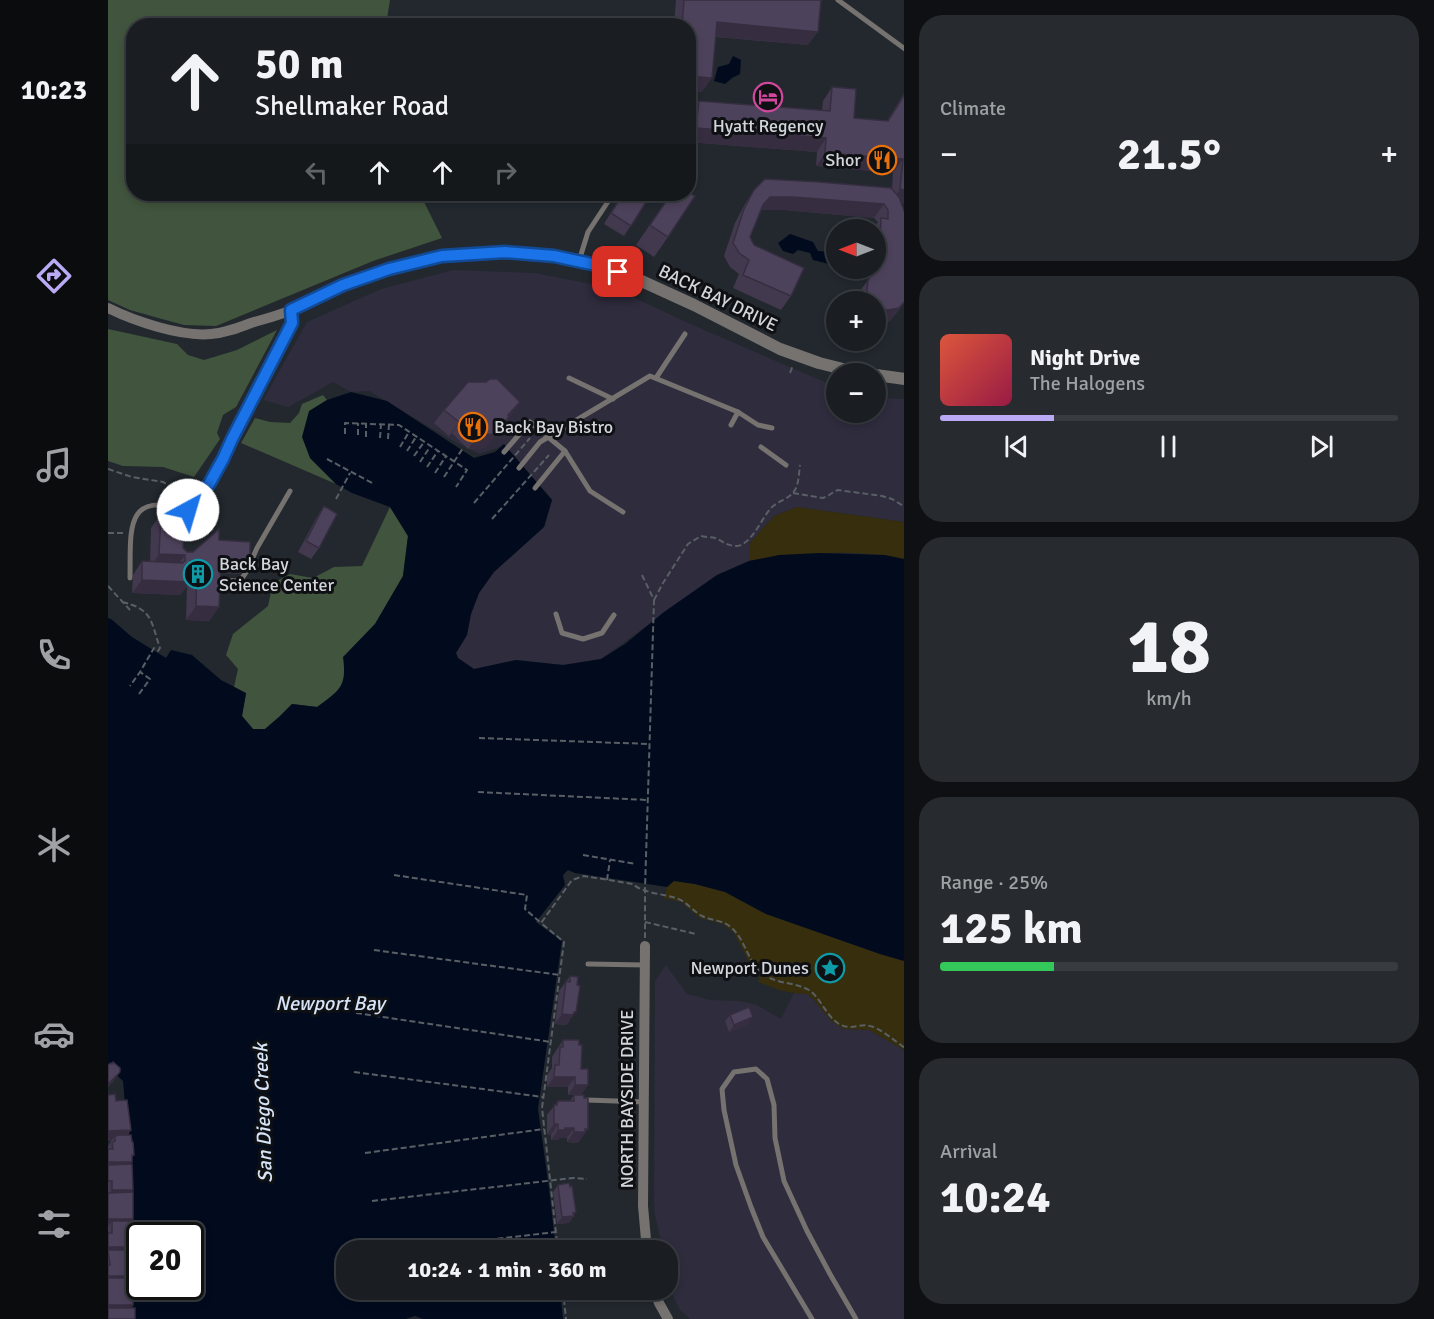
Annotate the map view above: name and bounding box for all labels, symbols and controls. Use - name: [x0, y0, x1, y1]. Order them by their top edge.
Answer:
- text: 50 m: [255, 39, 344, 90]
- icon: ahead: [156, 42, 234, 120]
- text: 10:23: [21, 74, 87, 107]
- hotel icon: Hyatt Regency: [752, 81, 784, 113]
- text: Shellmaker Road: [255, 90, 449, 123]
- text: Climate: [940, 96, 1006, 121]
- place label: Hyatt Regency: [713, 115, 824, 137]
- text: 21.5°: [1117, 127, 1221, 182]
- text: −: [940, 134, 958, 175]
- text: +: [1380, 134, 1398, 175]
- restaurant icon: Shor: [866, 144, 898, 176]
- place label: Shor: [825, 149, 861, 171]
- icon: left: [300, 156, 333, 189]
- icon: ahead: [363, 156, 396, 189]
- icon: ahead: [426, 156, 459, 189]
- icon: right: [489, 156, 522, 189]
- north arrow: [826, 219, 886, 279]
- map controls: [826, 219, 886, 423]
- pin: [592, 246, 643, 297]
- icon: directions: [33, 255, 75, 297]
- icon: arrive: [601, 255, 634, 288]
- street label: BACK BAY DRIVE: [655, 260, 781, 336]
- button: +: [826, 291, 886, 351]
- text: Night Drive: [1030, 344, 1140, 371]
- button: −: [826, 363, 886, 423]
- text: The Halogens: [1030, 371, 1145, 396]
- restaurant icon: Back Bay Bistro: [457, 411, 489, 443]
- place label: Back Bay Bistro: [494, 416, 613, 438]
- icon: previous: [1000, 430, 1033, 463]
- icon: pause: [1152, 430, 1185, 463]
- icon: next: [1305, 430, 1338, 463]
- icon: music: [33, 444, 75, 486]
- position arrow: [156, 478, 220, 542]
- place label: Back Bay Science Center: [219, 553, 334, 596]
- building icon: Back Bay Science Center: [182, 558, 214, 590]
- text: 18: [1127, 599, 1211, 695]
- icon: phone: [33, 634, 75, 676]
- text: km/h: [1146, 686, 1192, 711]
- icon: climate: [33, 824, 75, 866]
- text: Range · 25%: [940, 870, 1048, 895]
- text: 125 km: [940, 901, 1083, 956]
- place icon: Newport Dunes: [814, 952, 846, 984]
- place label: Newport Dunes: [691, 957, 809, 979]
- water label: Newport Bay: [275, 991, 387, 1016]
- street label: NORTH BAYSIDE DRIVE: [616, 1010, 638, 1188]
- icon: car: [33, 1013, 75, 1055]
- water label: San Diego Creek: [248, 1041, 278, 1183]
- text: Arrival: [940, 1139, 998, 1164]
- text: 10:24: [940, 1170, 1050, 1225]
- icon: filters: [33, 1203, 75, 1245]
- speed limit sign: 20: [126, 1222, 204, 1300]
- text: 10:24 · 1 min · 360 m: [407, 1256, 607, 1283]

